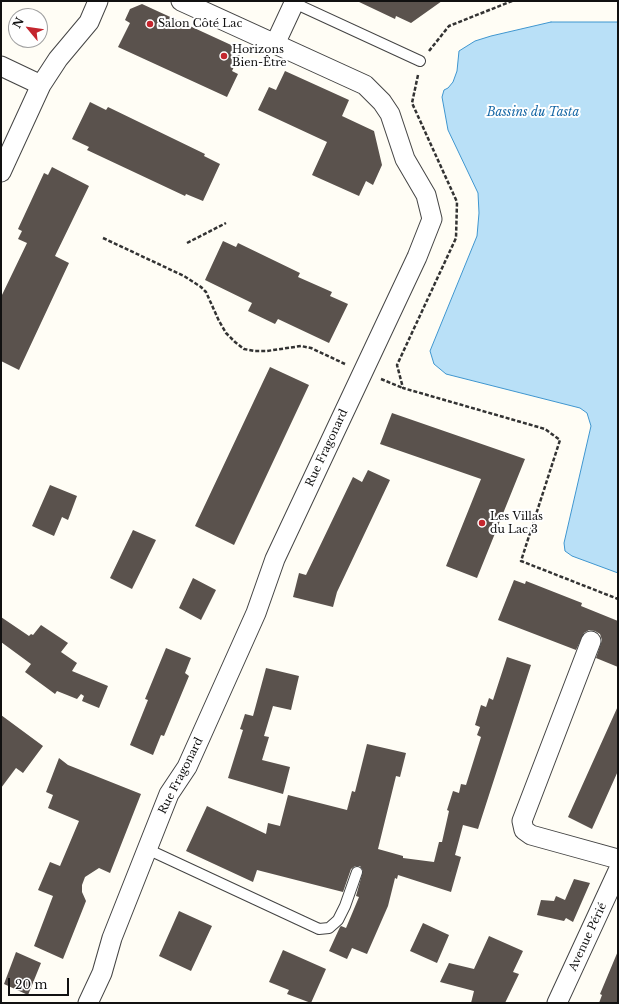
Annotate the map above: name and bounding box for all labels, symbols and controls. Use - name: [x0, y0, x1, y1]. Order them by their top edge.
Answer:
- north arrow: [8, 8, 48, 48]
- text: N: [10, 15, 27, 31]
- place label: Salon Côté Lac: [158, 17, 242, 31]
- marker: Salon Côté Lac: [145, 19, 155, 29]
- place label: Horizons Bien-Être: [232, 43, 287, 69]
- marker: Horizons Bien-Être: [219, 51, 229, 61]
- water label: Bassins du Tasta: [487, 106, 579, 120]
- street label: Rue Fragonard: [303, 407, 351, 489]
- place label: Les Villas du Lac 3: [490, 510, 543, 536]
- marker: Les Villas du Lac 3: [477, 518, 487, 528]
- street label: Rue Fragonard: [156, 736, 206, 816]
- street label: Avenue Périé: [566, 901, 610, 973]
- scale bar: [10, 970, 71, 996]
- text: 20 m: [15, 977, 47, 992]

